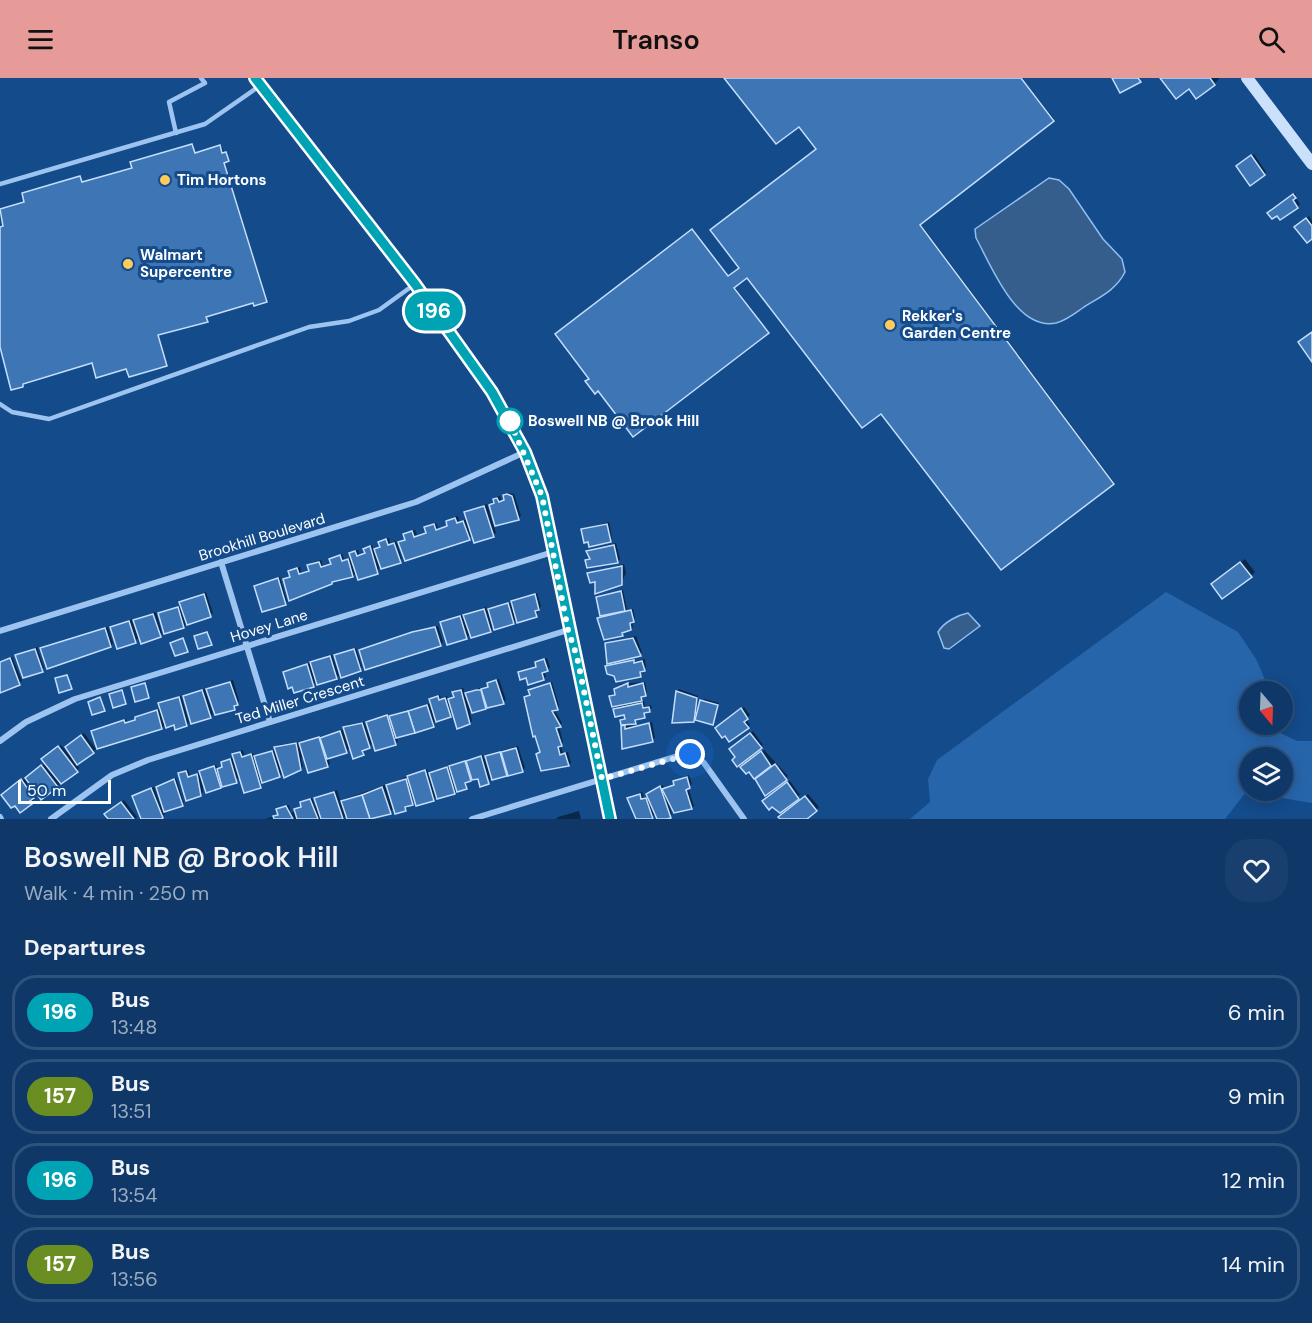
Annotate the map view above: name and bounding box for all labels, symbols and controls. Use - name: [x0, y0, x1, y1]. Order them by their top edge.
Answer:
- text: Transo: [612, 22, 700, 57]
- icon: menu: [24, 23, 57, 56]
- icon: search: [1255, 23, 1288, 56]
- place label: Tim Hortons: [177, 170, 266, 190]
- marker: Tim Hortons: [158, 173, 172, 187]
- place label: Walmart Supercentre: [140, 245, 232, 282]
- marker: Walmart Supercentre: [121, 257, 135, 271]
- line badge: 196: [400, 292, 468, 330]
- text: 196: [417, 297, 451, 325]
- place label: Rekker's Garden Centre: [902, 306, 1011, 343]
- marker: Rekker's Garden Centre: [883, 318, 897, 332]
- marker: Boswell NB @ Brook Hill: [497, 408, 523, 434]
- place label: Boswell NB @ Brook Hill: [528, 411, 699, 431]
- street label: Brookhill Boulevard: [196, 508, 328, 566]
- street label: Hovey Lane: [228, 605, 310, 647]
- street label: Ted Miller Crescent: [233, 671, 367, 729]
- north arrow: [1239, 681, 1293, 735]
- map controls: [1239, 681, 1293, 801]
- your location: [675, 739, 705, 769]
- button: layers: [1239, 747, 1293, 801]
- scale bar: [18, 777, 111, 804]
- text: 50 m: [27, 780, 66, 801]
- text: Boswell NB @ Brook Hill: [24, 839, 339, 876]
- button: heart: [1225, 839, 1288, 902]
- text: Walk · 4 min · 250 m: [24, 880, 209, 906]
- text: Departures: [24, 933, 146, 962]
- text: Bus: [111, 985, 150, 1014]
- text: 196: [43, 998, 77, 1026]
- text: 6 min: [1228, 998, 1285, 1027]
- text: 13:48: [111, 1014, 157, 1040]
- text: Bus: [111, 1069, 150, 1098]
- text: 157: [44, 1082, 76, 1110]
- text: 9 min: [1228, 1082, 1285, 1111]
- text: 13:51: [111, 1098, 152, 1124]
- text: Bus: [111, 1153, 150, 1182]
- text: 196: [43, 1166, 77, 1194]
- text: 12 min: [1222, 1166, 1285, 1195]
- text: 13:54: [111, 1182, 157, 1208]
- text: Bus: [111, 1237, 150, 1266]
- text: 157: [44, 1250, 76, 1278]
- text: 14 min: [1221, 1250, 1285, 1279]
- text: 13:56: [111, 1266, 158, 1292]

